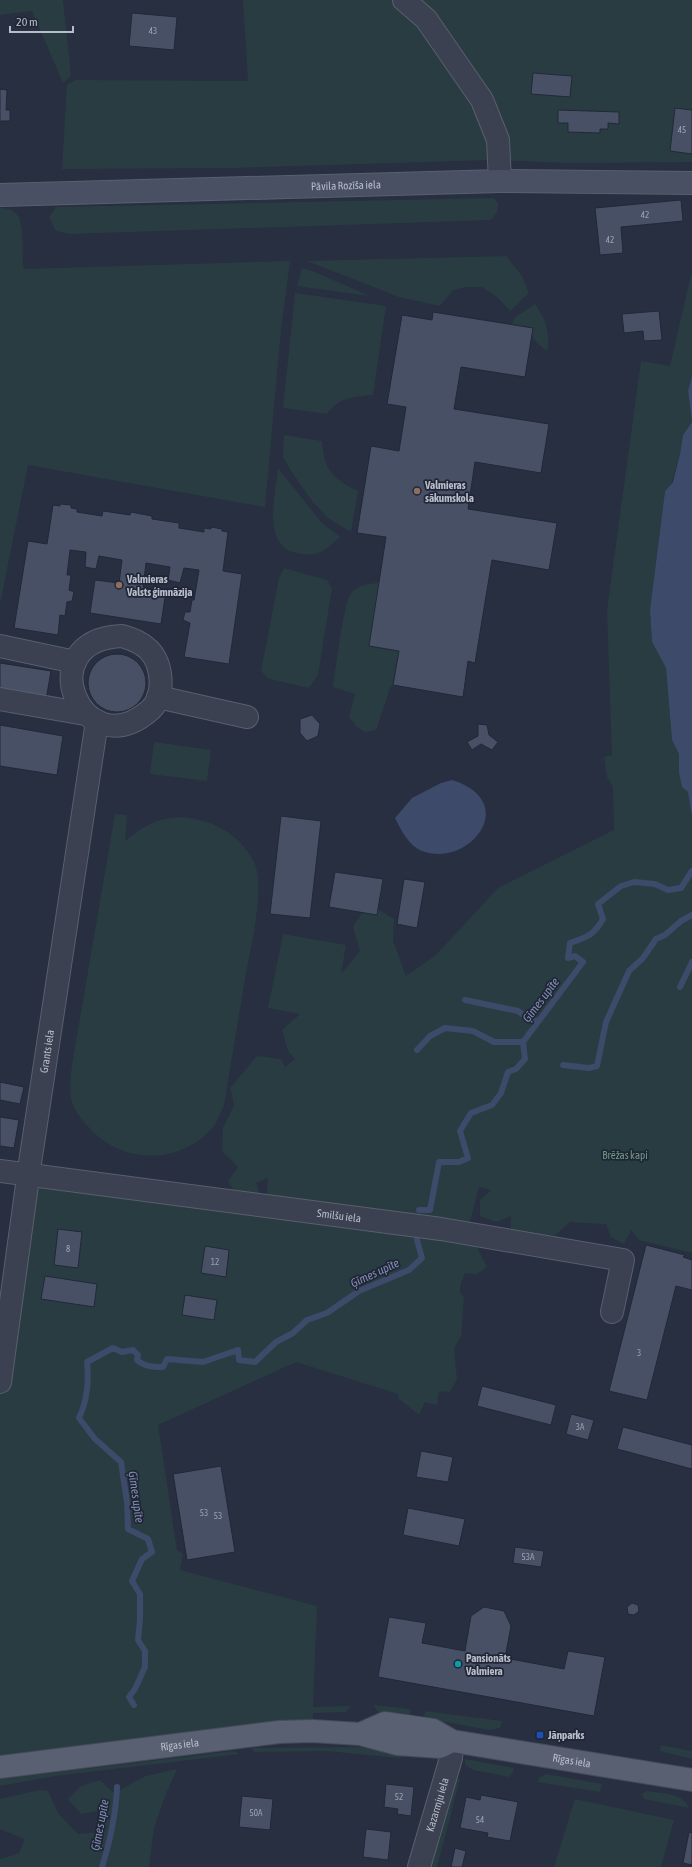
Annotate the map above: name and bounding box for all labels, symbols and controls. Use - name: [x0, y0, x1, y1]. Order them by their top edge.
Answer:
- scale bar: [10, 8, 73, 34]
- text: 20 m: [16, 15, 38, 29]
- house number: 43: [149, 26, 157, 36]
- house number: 45: [678, 125, 686, 135]
- street label: Pāvila Rozīša iela: [311, 178, 381, 192]
- house number: 42: [641, 210, 649, 220]
- house number: 42: [606, 235, 614, 245]
- place label: Valmieras sākumskola: [424, 479, 474, 504]
- marker: Valmieras sākumskola: [412, 486, 422, 496]
- place label: Valmieras Valsts ģimnāzija: [126, 573, 192, 598]
- marker: Valmieras Valsts ģimnāzija: [114, 580, 124, 590]
- water label: Ģīmes upīte: [520, 975, 563, 1025]
- street label: Grants iela: [38, 1029, 56, 1074]
- park label: Brēžas kapi: [602, 1149, 648, 1161]
- street label: Smilšu iela: [316, 1207, 362, 1224]
- house number: 8: [66, 1244, 70, 1254]
- water label: Ģīmes upīte: [348, 1255, 402, 1290]
- house number: 12: [211, 1257, 219, 1267]
- house number: 3: [637, 1348, 641, 1358]
- house number: 3A: [576, 1422, 585, 1432]
- water label: Ģīmes upīte: [125, 1470, 147, 1524]
- house number: 53: [200, 1508, 208, 1518]
- house number: 53: [214, 1511, 222, 1521]
- house number: 53A: [522, 1552, 535, 1562]
- place label: Pansionāts Valmiera: [465, 1652, 511, 1677]
- marker: Pansionāts Valmiera: [453, 1659, 463, 1669]
- place label: Jāņparks: [547, 1729, 584, 1742]
- marker: Jāņparks: [535, 1730, 545, 1740]
- street label: Rīgas iela: [160, 1736, 200, 1753]
- street label: Rīgas iela: [552, 1751, 592, 1769]
- street label: Kazarmju iela: [424, 1776, 451, 1833]
- house number: 52: [395, 1792, 403, 1802]
- water label: Ģīmes upīte: [88, 1798, 112, 1852]
- house number: 50A: [250, 1808, 263, 1818]
- house number: 54: [476, 1815, 484, 1825]

